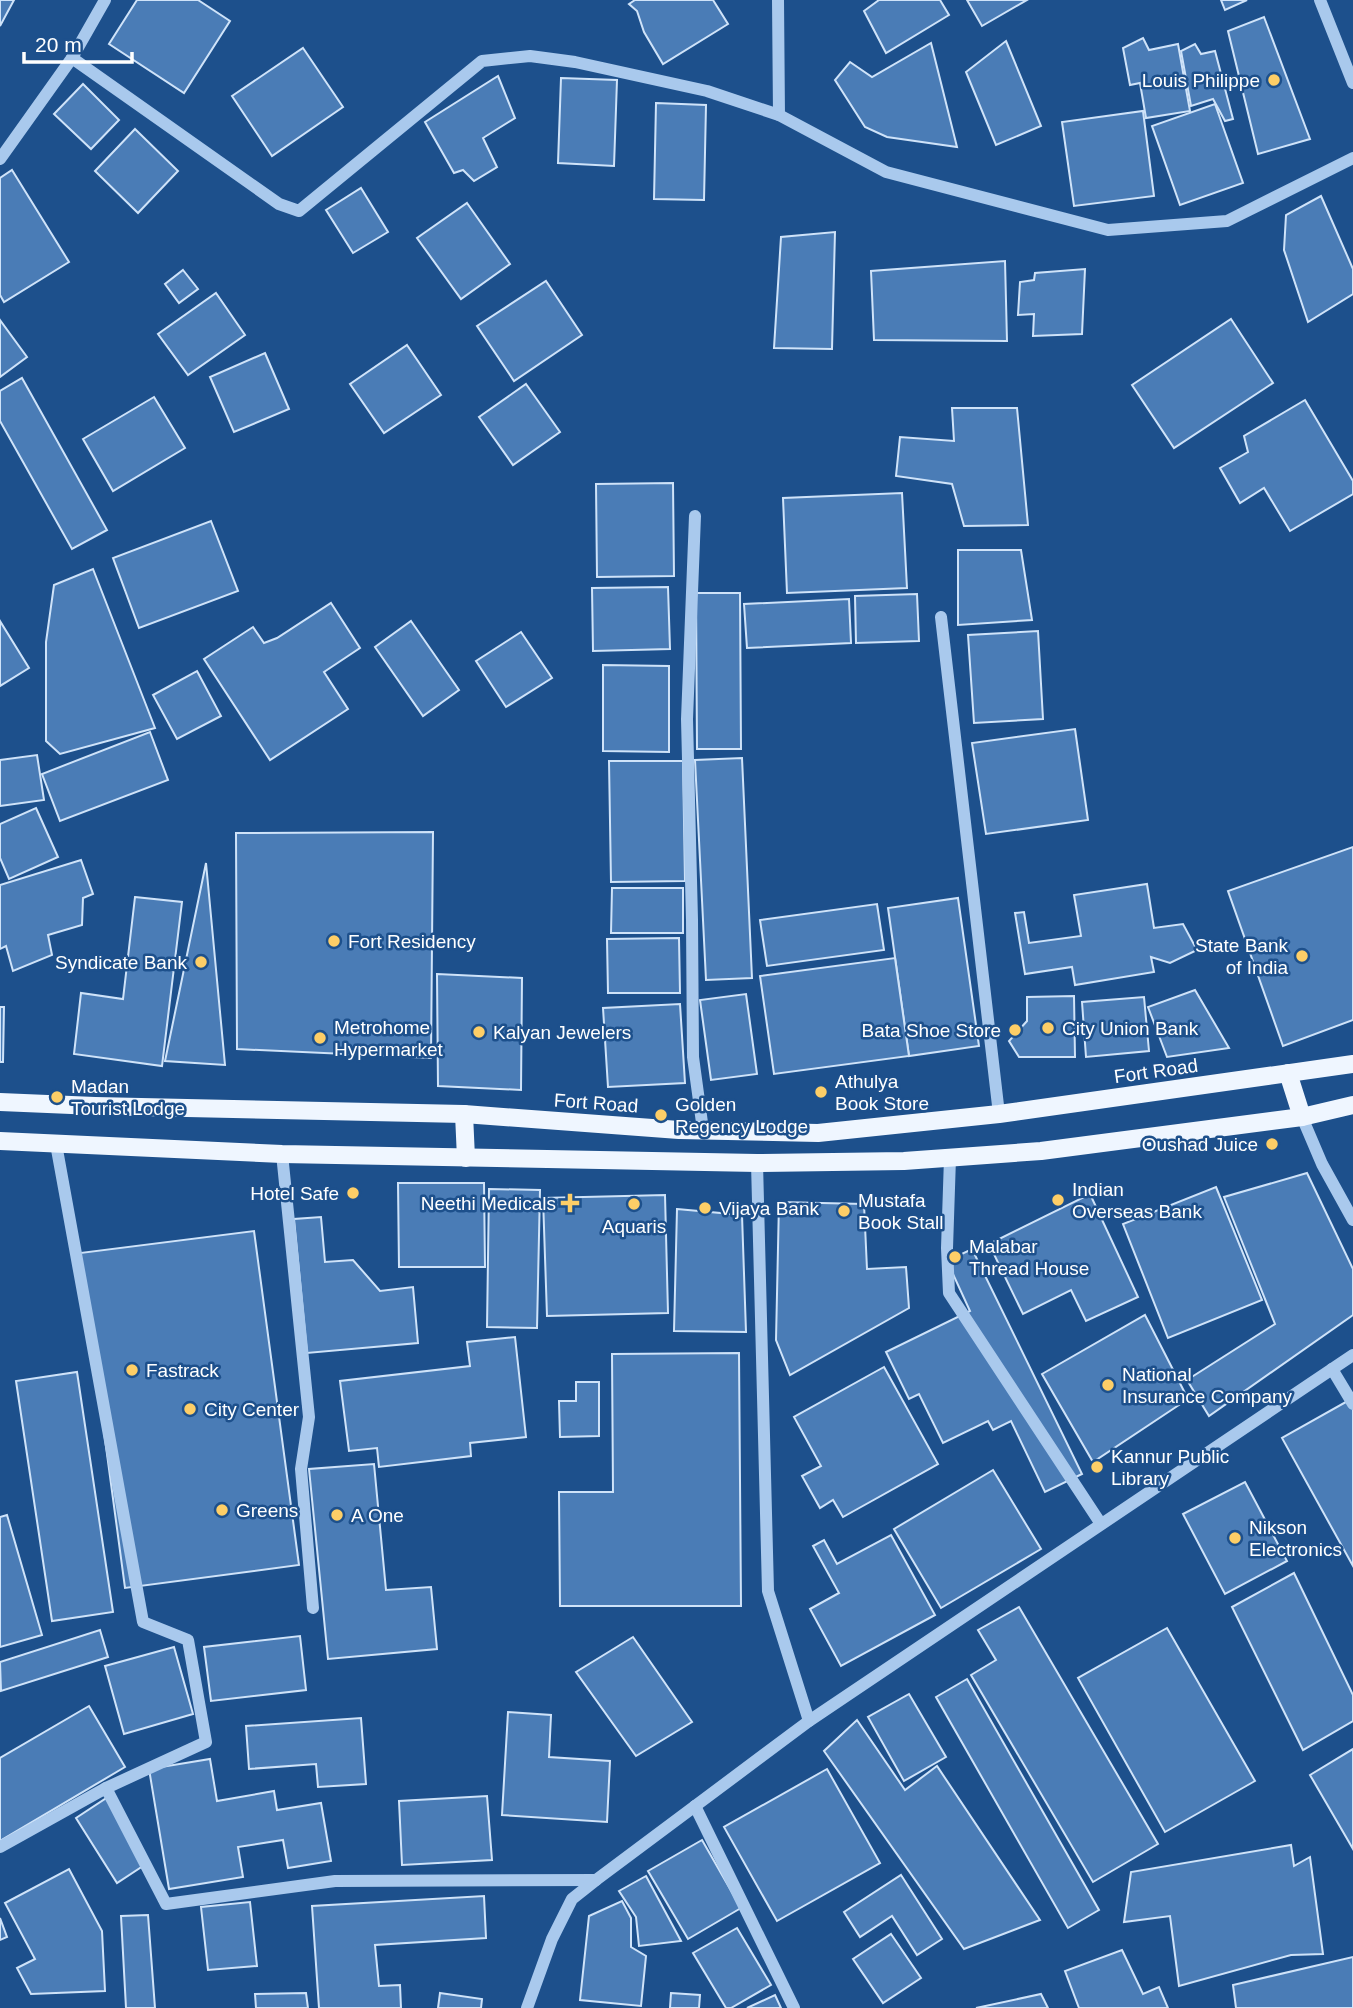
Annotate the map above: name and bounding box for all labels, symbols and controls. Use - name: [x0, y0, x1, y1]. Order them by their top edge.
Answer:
- scale bar: [24, 21, 133, 65]
- text: 20 m: [35, 33, 82, 56]
- place label: Louis Philippe: [1142, 70, 1260, 91]
- marker: Louis Philippe: [1266, 72, 1282, 88]
- place label: Fort Residency: [348, 931, 476, 952]
- marker: Fort Residency: [326, 933, 342, 949]
- place label: State Bank of India: [1195, 935, 1288, 978]
- marker: State Bank of India: [1294, 948, 1310, 964]
- place label: Syndicate Bank: [55, 952, 187, 973]
- marker: Syndicate Bank: [193, 954, 209, 970]
- place label: Metrohome Hypermarket: [334, 1017, 443, 1060]
- place label: City Union Bank: [1062, 1018, 1199, 1039]
- place label: Bata Shoe Store: [862, 1020, 1001, 1041]
- marker: City Union Bank: [1040, 1020, 1056, 1036]
- place label: Kalyan Jewelers: [493, 1022, 631, 1043]
- marker: Bata Shoe Store: [1007, 1022, 1023, 1038]
- marker: Kalyan Jewelers: [471, 1024, 487, 1040]
- marker: Metrohome Hypermarket: [312, 1030, 328, 1046]
- street label: Fort Road: [1113, 1055, 1199, 1087]
- place label: Athulya Book Store: [835, 1071, 929, 1114]
- place label: Madan Tourist Lodge: [71, 1076, 185, 1119]
- marker: Athulya Book Store: [813, 1084, 829, 1100]
- marker: Madan Tourist Lodge: [49, 1089, 65, 1105]
- street label: Fort Road: [553, 1090, 639, 1116]
- place label: Golden Regency Lodge: [675, 1094, 808, 1137]
- marker: Golden Regency Lodge: [653, 1107, 669, 1123]
- place label: Oushad Juice: [1142, 1134, 1258, 1155]
- marker: Oushad Juice: [1264, 1136, 1280, 1152]
- place label: Indian Overseas Bank: [1072, 1179, 1202, 1222]
- place label: Hotel Safe: [250, 1183, 339, 1204]
- marker: Hotel Safe: [345, 1185, 361, 1201]
- place label: Mustafa Book Stall: [858, 1190, 944, 1233]
- marker: Indian Overseas Bank: [1050, 1192, 1066, 1208]
- place label: Neethi Medicals: [421, 1193, 556, 1214]
- marker: Neethi Medicals: [562, 1195, 578, 1211]
- marker: Aquaris: [626, 1196, 642, 1212]
- place label: Vijaya Bank: [719, 1198, 819, 1219]
- marker: Vijaya Bank: [697, 1200, 713, 1216]
- marker: Mustafa Book Stall: [836, 1203, 852, 1219]
- place label: Aquaris: [602, 1216, 666, 1237]
- place label: Malabar Thread House: [969, 1236, 1089, 1279]
- marker: Malabar Thread House: [947, 1249, 963, 1265]
- place label: Fastrack: [146, 1360, 219, 1381]
- marker: Fastrack: [124, 1362, 140, 1378]
- place label: National Insurance Company: [1122, 1364, 1293, 1407]
- marker: National Insurance Company: [1100, 1377, 1116, 1393]
- place label: City Center: [204, 1399, 300, 1420]
- marker: City Center: [182, 1401, 198, 1417]
- place label: Kannur Public Library: [1111, 1446, 1229, 1489]
- marker: Kannur Public Library: [1089, 1459, 1105, 1475]
- place label: Greens: [236, 1500, 298, 1521]
- marker: Greens: [214, 1502, 230, 1518]
- place label: A One: [351, 1505, 404, 1526]
- marker: A One: [329, 1507, 345, 1523]
- place label: Nikson Electronics: [1249, 1517, 1342, 1560]
- marker: Nikson Electronics: [1227, 1530, 1243, 1546]

